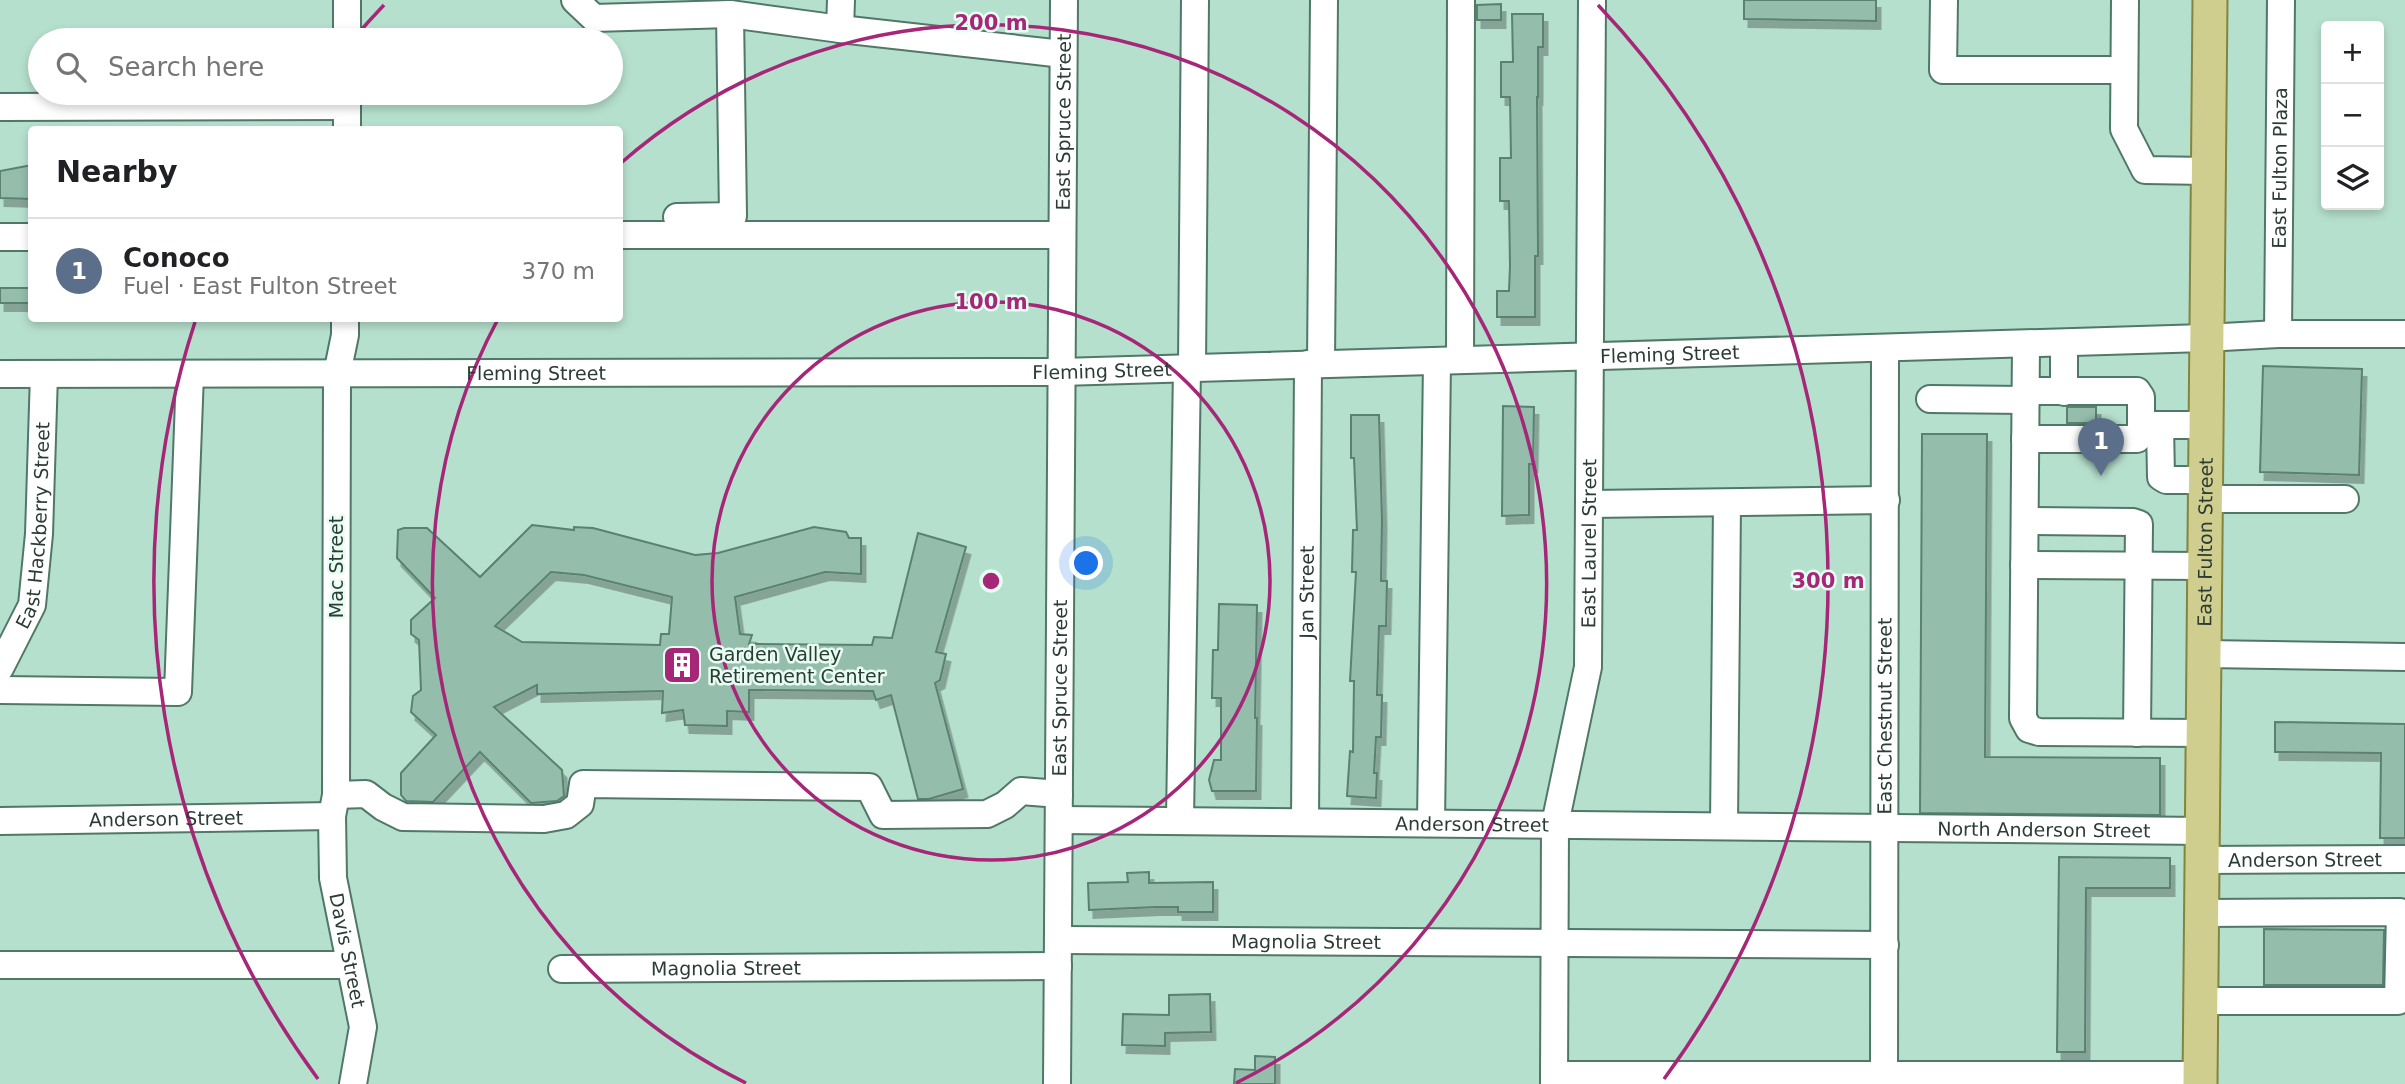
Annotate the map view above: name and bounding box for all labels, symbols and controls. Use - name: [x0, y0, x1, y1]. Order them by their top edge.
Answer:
- text: 200 m: [954, 11, 1028, 35]
- map controls: [2321, 21, 2384, 210]
- button: +: [2321, 21, 2384, 84]
- search box: [28, 28, 623, 105]
- street label: East Spruce Street: [1052, 33, 1075, 211]
- icon: search: [52, 48, 90, 86]
- text: Search here: [108, 52, 264, 82]
- button: −: [2321, 84, 2384, 147]
- street label: East Fulton Plaza: [2268, 87, 2291, 249]
- button: layers: [2321, 147, 2384, 210]
- text: Nearby: [56, 154, 178, 189]
- text: Conoco: [123, 243, 230, 273]
- text: 1: [71, 258, 87, 284]
- text: 370 m: [521, 258, 595, 284]
- text: Fuel · East Fulton Street: [123, 273, 397, 299]
- text: 100 m: [954, 290, 1028, 314]
- street label: Fleming Street: [1600, 341, 1740, 367]
- street label: Fleming Street: [1032, 358, 1172, 383]
- street label: Fleming Street: [466, 362, 606, 384]
- pin: 1: [2078, 418, 2124, 476]
- street label: East Hackberry Street: [11, 421, 54, 632]
- street label: East Fulton Street: [2193, 457, 2217, 627]
- street label: East Laurel Street: [1577, 459, 1600, 628]
- street label: Mac Street: [325, 516, 347, 618]
- street label: Jan Street: [1295, 545, 1318, 640]
- your location: [1069, 546, 1103, 580]
- centre of rings: [979, 569, 1003, 593]
- text: 300 m: [1791, 569, 1865, 593]
- street label: East Spruce Street: [1048, 599, 1071, 777]
- street label: East Chestnut Street: [1873, 618, 1896, 814]
- place label: Garden Valley Retirement Center: [709, 643, 885, 687]
- building icon: Garden Valley Retirement Center: [661, 644, 703, 686]
- street label: Anderson Street: [89, 806, 243, 831]
- street label: Anderson Street: [1395, 812, 1549, 836]
- street label: North Anderson Street: [1937, 817, 2151, 841]
- street label: Anderson Street: [2228, 848, 2382, 871]
- street label: Davis Street: [325, 891, 370, 1010]
- street label: Magnolia Street: [1231, 930, 1381, 953]
- street label: Magnolia Street: [651, 957, 801, 979]

